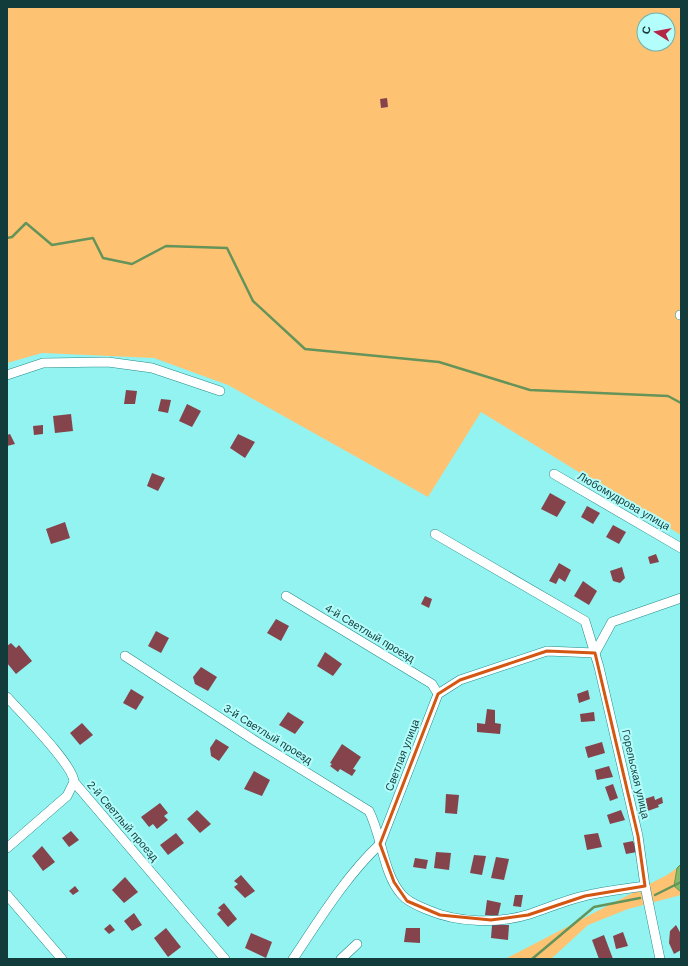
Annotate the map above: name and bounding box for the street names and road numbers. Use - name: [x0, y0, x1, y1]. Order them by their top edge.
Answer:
- street label: Любомудрова улица: [576, 470, 673, 533]
- street label: 4-й Светлый проезд: [323, 602, 417, 665]
- street label: 3-й Светлый проезд: [222, 702, 315, 766]
- street label: Светлая улица: [383, 717, 422, 793]
- street label: Горельская улица: [620, 728, 652, 821]
- street label: 2-й Светлый проезд: [85, 779, 161, 864]

